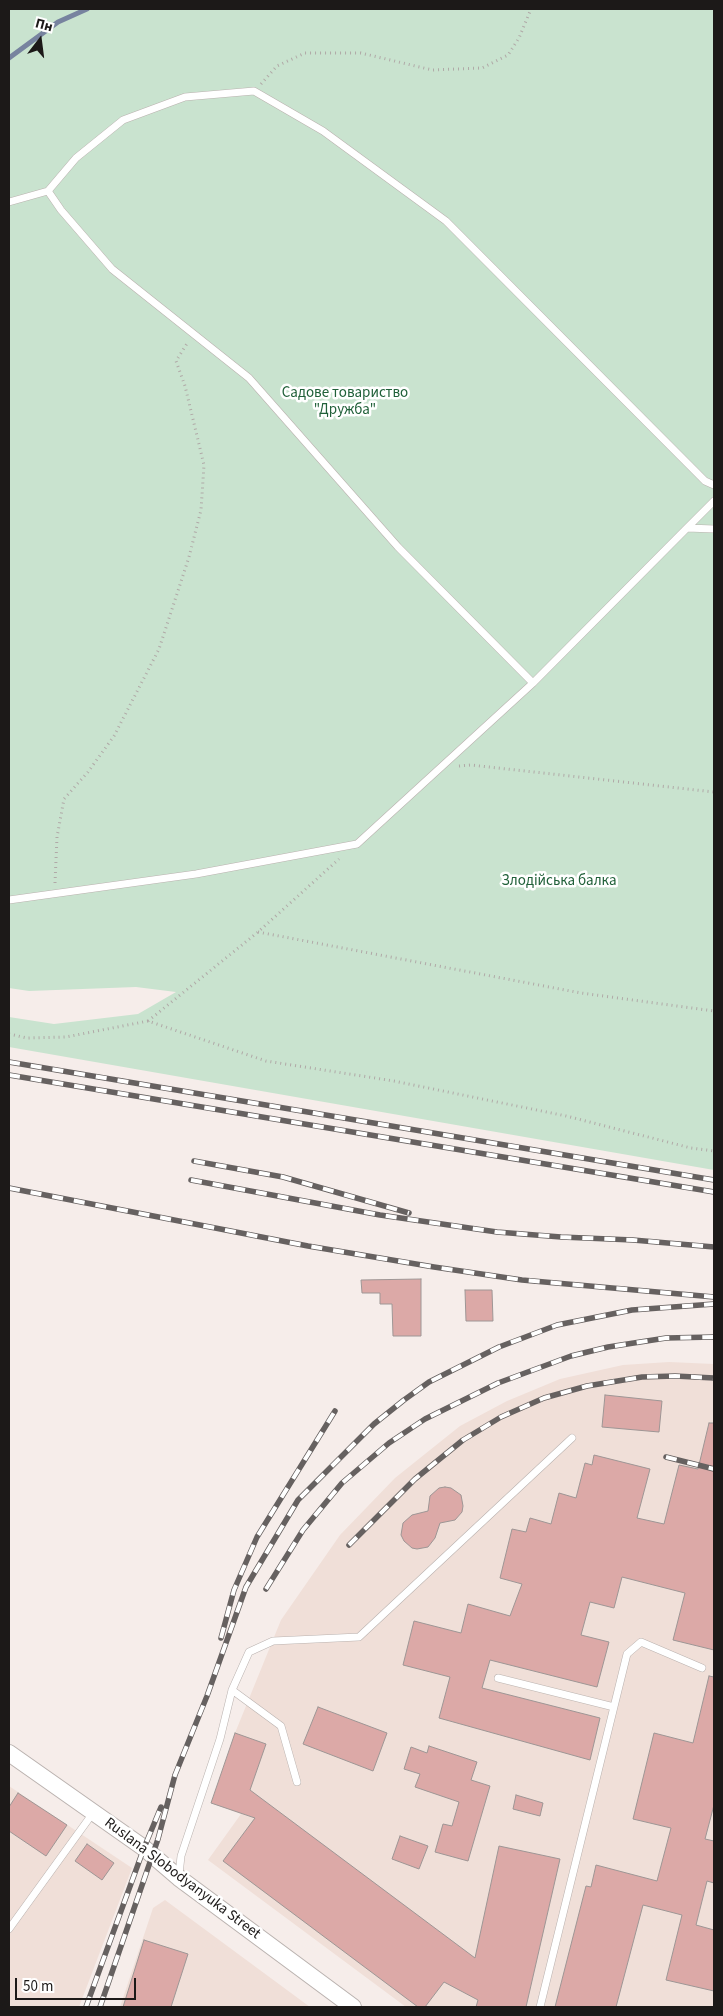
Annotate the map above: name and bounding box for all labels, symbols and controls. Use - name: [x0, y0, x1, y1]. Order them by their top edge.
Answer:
- text: Пн: [33, 14, 55, 37]
- north arrow: [15, 15, 65, 65]
- park label: Садове товариство "Дружба": [282, 385, 408, 420]
- park label: Злодійська балка: [502, 873, 616, 891]
- street label: Ruslana Slobodyanyuka Street: [100, 1814, 264, 1944]
- scale bar: [18, 1968, 139, 2000]
- text: 50 m: [23, 1976, 53, 1997]

